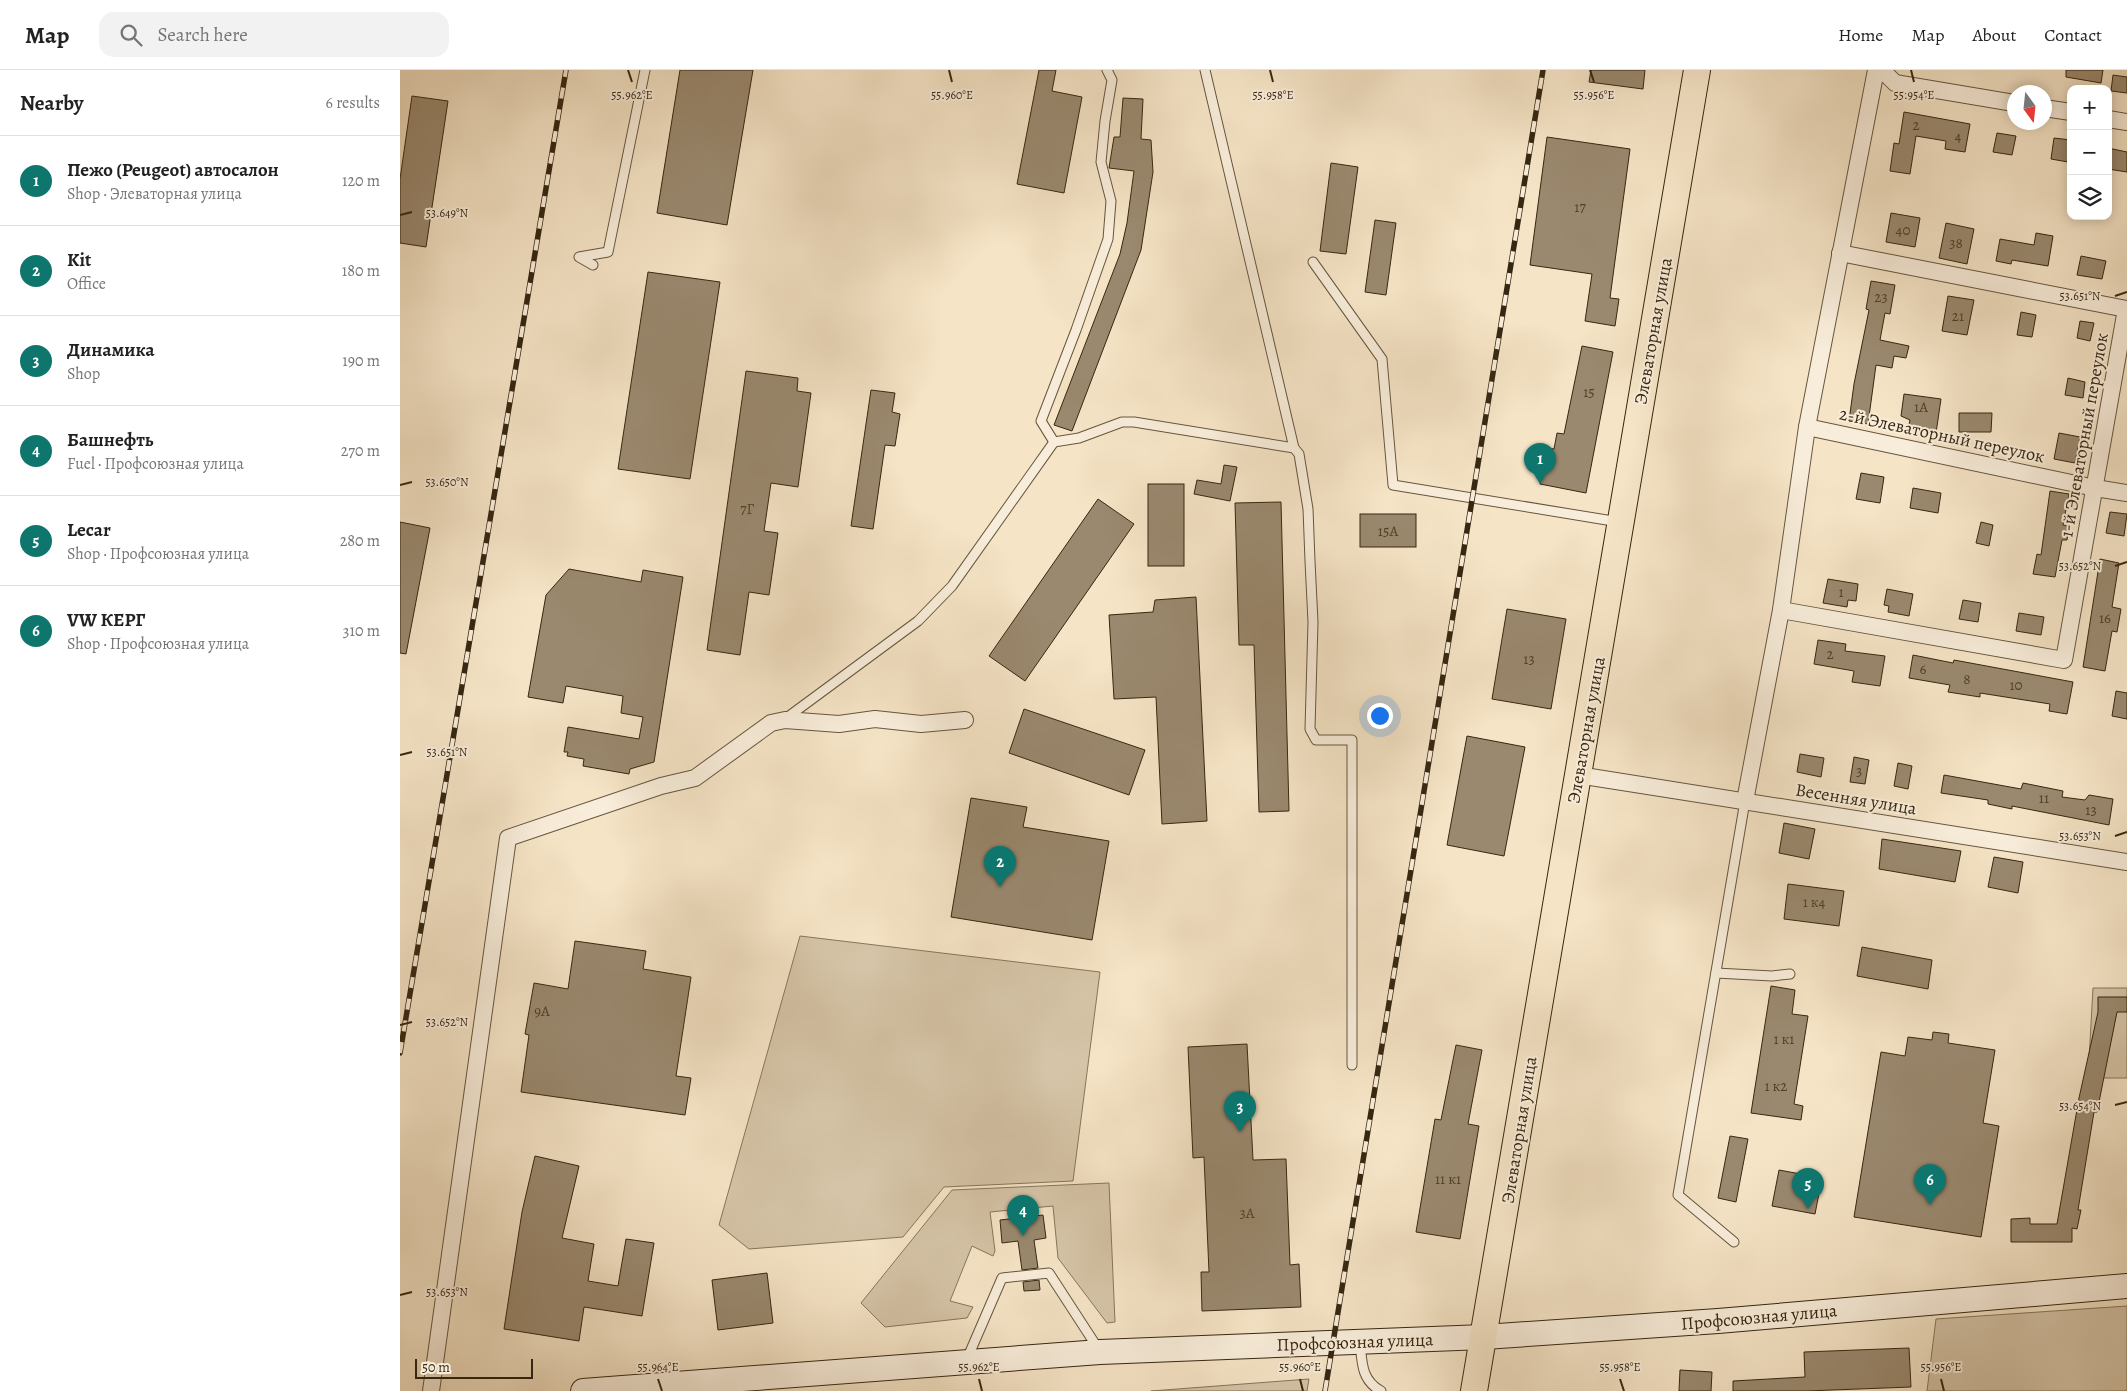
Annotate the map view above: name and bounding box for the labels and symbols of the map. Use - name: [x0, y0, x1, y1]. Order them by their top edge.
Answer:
- north arrow: [2007, 85, 2052, 130]
- text: 55.962°E: [611, 87, 653, 103]
- text: 55.960°E: [931, 87, 973, 103]
- text: 55.958°E: [1252, 87, 1294, 103]
- text: 55.956°E: [1574, 87, 1614, 103]
- text: 55.954°E: [1894, 87, 1934, 103]
- house number: 2: [1912, 115, 1920, 135]
- house number: 4: [1955, 126, 1962, 146]
- house number: 17: [1574, 197, 1586, 217]
- text: 53.649°N: [426, 205, 469, 221]
- house number: 40: [1896, 220, 1910, 240]
- house number: 38: [1949, 233, 1963, 253]
- street label: Элеваторная улица: [1628, 255, 1678, 406]
- house number: 23: [1874, 287, 1888, 307]
- text: 53.651°N: [2060, 288, 2101, 304]
- house number: 21: [1952, 306, 1964, 326]
- street label: 1-й Элеваторный переулок: [2054, 331, 2114, 539]
- house number: 15: [1583, 382, 1595, 402]
- house number: 1А: [1914, 397, 1928, 417]
- street label: 2-й Элеваторный переулок: [1837, 401, 2047, 469]
- pin: 1: [1524, 443, 1556, 484]
- text: 53.650°N: [425, 474, 469, 490]
- house number: 7Г: [740, 499, 754, 519]
- house number: 15А: [1378, 521, 1398, 541]
- text: 53.652°N: [2059, 558, 2102, 574]
- house number: 1: [1838, 582, 1844, 602]
- house number: 16: [2099, 608, 2111, 628]
- house number: 2: [1826, 644, 1834, 664]
- house number: 13: [1523, 649, 1535, 669]
- street label: Элеваторная улица: [1561, 654, 1611, 805]
- house number: 6: [1920, 659, 1927, 679]
- house number: 8: [1963, 669, 1971, 689]
- house number: 10: [2009, 675, 2023, 695]
- your location: [1367, 703, 1393, 729]
- text: 53.651°N: [427, 744, 468, 760]
- house number: 3: [1856, 761, 1862, 781]
- street label: Весенняя улица: [1794, 778, 1919, 821]
- house number: 11: [2039, 788, 2049, 808]
- house number: 13: [2085, 800, 2097, 820]
- text: 53.653°N: [2059, 828, 2101, 844]
- pin: 2: [984, 846, 1016, 887]
- house number: 1 к4: [1803, 892, 1826, 912]
- house number: 9А: [534, 1001, 550, 1021]
- text: 53.652°N: [426, 1014, 469, 1030]
- house number: 1 к1: [1773, 1029, 1795, 1049]
- street label: Элеваторная улица: [1496, 1054, 1543, 1205]
- house number: 1 к2: [1764, 1076, 1788, 1096]
- pin: 3: [1224, 1091, 1256, 1132]
- text: 53.654°N: [2059, 1098, 2101, 1114]
- pin: 6: [1914, 1164, 1946, 1205]
- pin: 5: [1792, 1168, 1824, 1209]
- house number: 11 к1: [1435, 1169, 1461, 1189]
- pin: 4: [1007, 1195, 1039, 1236]
- house number: 3А: [1239, 1203, 1255, 1223]
- text: 53.653°N: [426, 1284, 468, 1300]
- street label: Профсоюзная улица: [1680, 1298, 1839, 1336]
- street label: Профсоюзная улица: [1276, 1327, 1434, 1357]
- scale bar: [415, 1356, 532, 1379]
- text: 55.964°E: [637, 1359, 679, 1375]
- text: 55.962°E: [958, 1359, 1000, 1375]
- text: 55.960°E: [1279, 1359, 1321, 1375]
- text: 55.958°E: [1599, 1359, 1641, 1375]
- text: 55.956°E: [1921, 1359, 1961, 1375]

